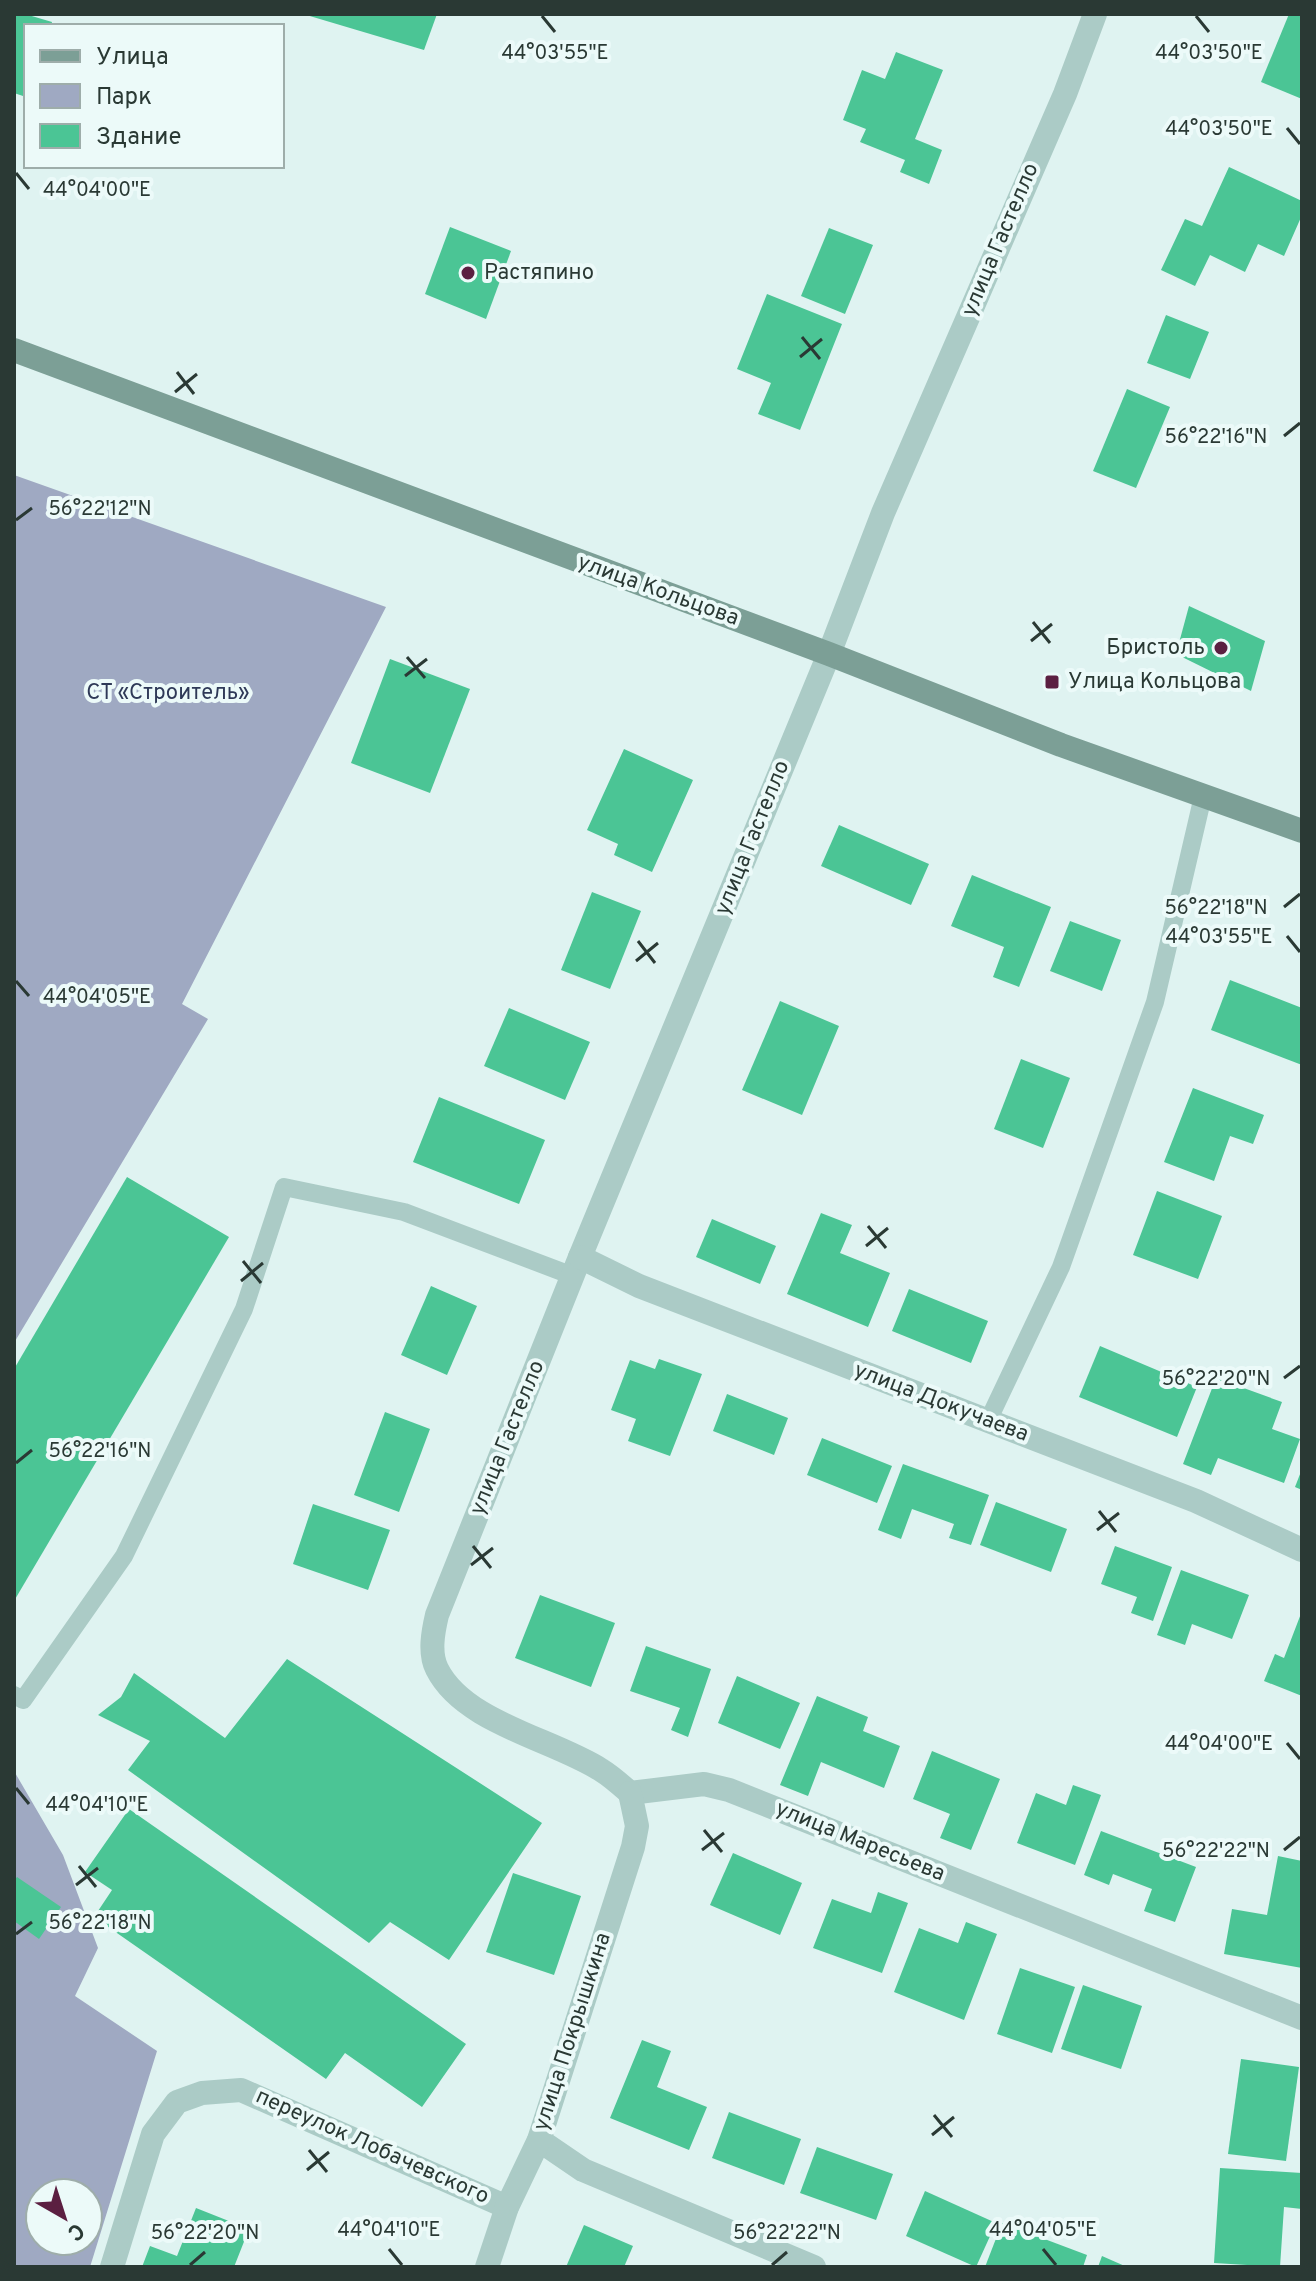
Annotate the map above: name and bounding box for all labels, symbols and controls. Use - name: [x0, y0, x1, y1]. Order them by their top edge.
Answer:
- legend: [24, 24, 284, 168]
- text: 44°03'55"E: [501, 41, 609, 67]
- text: 44°03'50"E: [1155, 41, 1263, 67]
- text: Улица: [96, 43, 169, 73]
- text: Парк: [96, 83, 152, 113]
- text: 44°03'50"E: [1165, 117, 1273, 143]
- text: Здание: [96, 123, 182, 153]
- street label: улица Гастелло: [956, 159, 1046, 321]
- text: 44°04'00"E: [43, 178, 151, 204]
- place label: Растяпино: [484, 260, 594, 287]
- marker: Растяпино: [459, 264, 477, 282]
- text: 56°22'16"N: [1165, 425, 1267, 451]
- text: 56°22'12"N: [48, 497, 152, 523]
- street label: улица Кольцова: [574, 549, 742, 633]
- place label: Бристоль: [1106, 635, 1205, 662]
- marker: Бристоль: [1212, 639, 1230, 657]
- place label: Улица Кольцова: [1068, 669, 1241, 696]
- marker: Улица Кольцова: [1043, 673, 1061, 691]
- park label: СТ «Строитель»: [86, 680, 250, 707]
- street label: улица Гастелло: [710, 757, 796, 919]
- text: 56°22'18"N: [1164, 896, 1268, 922]
- text: 44°03'55"E: [1165, 925, 1273, 951]
- text: 44°04'05"E: [43, 985, 151, 1011]
- street label: улица Гастелло: [465, 1357, 551, 1519]
- street label: улица Докучаева: [850, 1357, 1032, 1449]
- text: 56°22'20"N: [1162, 1367, 1270, 1393]
- text: 56°22'16"N: [49, 1439, 151, 1465]
- text: 44°04'00"E: [1165, 1732, 1273, 1758]
- text: 44°04'10"E: [46, 1793, 148, 1819]
- street label: улица Маресьева: [771, 1796, 949, 1888]
- text: 56°22'22"N: [1162, 1839, 1270, 1865]
- text: 56°22'18"N: [48, 1911, 152, 1937]
- street label: улица Покрышкина: [528, 1929, 618, 2135]
- street label: переулок Лобачевского: [251, 2083, 493, 2211]
- north arrow: [24, 2177, 104, 2257]
- text: С: [61, 2216, 89, 2246]
- text: 44°04'10"E: [338, 2218, 440, 2244]
- text: 44°04'05"E: [989, 2218, 1097, 2244]
- text: 56°22'20"N: [151, 2221, 259, 2247]
- text: 56°22'22"N: [733, 2221, 841, 2247]

